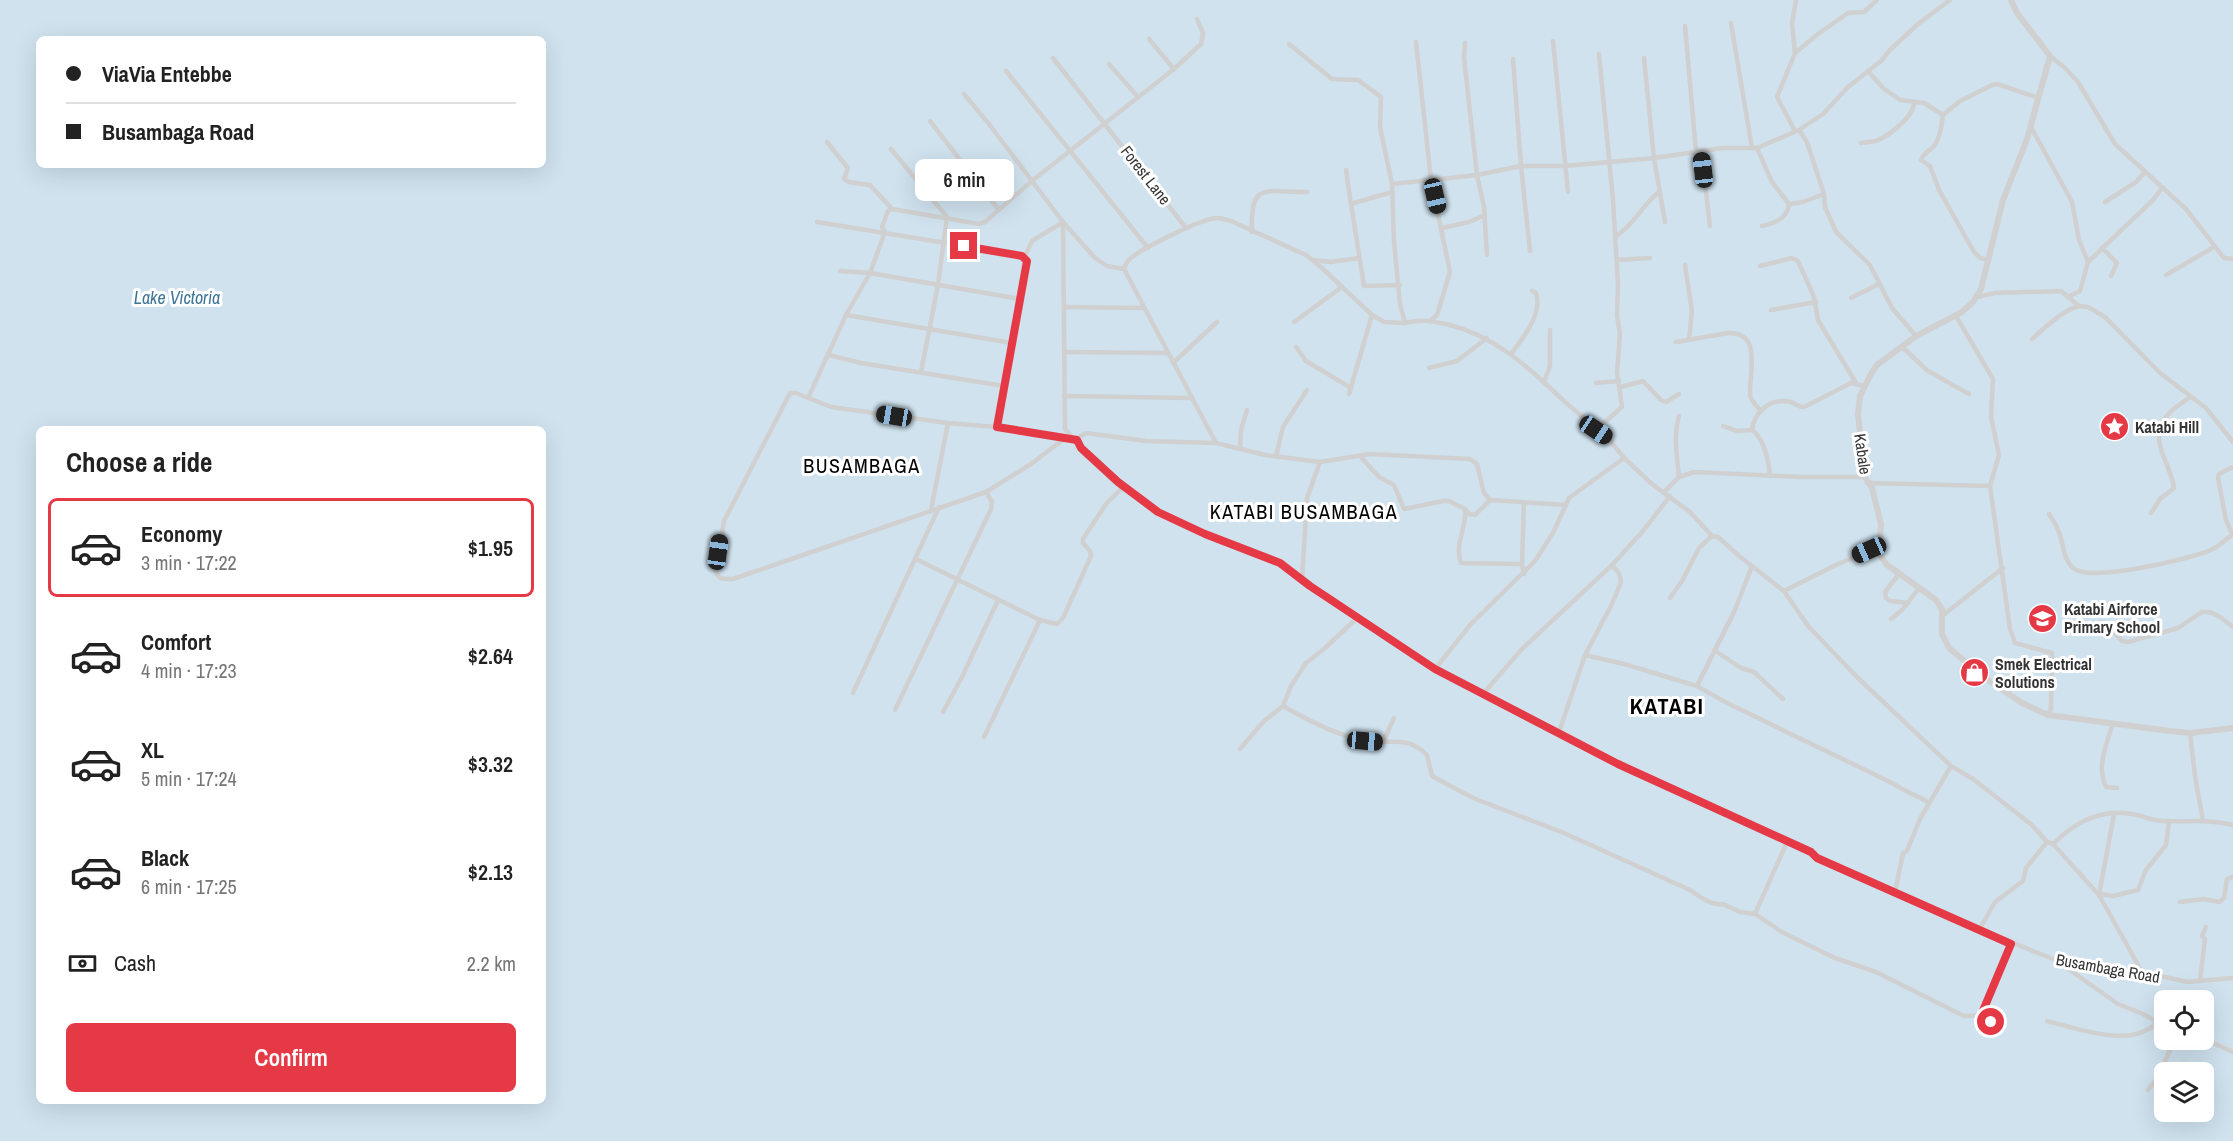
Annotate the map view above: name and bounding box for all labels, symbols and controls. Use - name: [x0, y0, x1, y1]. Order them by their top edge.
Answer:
- text: ViaVia Entebbe: [102, 59, 232, 89]
- text: Busambaga Road: [102, 117, 254, 147]
- street label: Forest Lane: [1116, 141, 1176, 209]
- car: [1692, 151, 1714, 189]
- callout: 6 min: [914, 159, 1014, 201]
- text: 6 min: [943, 166, 986, 193]
- car: [1422, 176, 1448, 216]
- route end: [950, 232, 977, 259]
- water label: Lake Victoria: [134, 285, 220, 310]
- car: [875, 404, 913, 428]
- place icon: Katabi Hill: [2098, 411, 2130, 443]
- car: [1576, 412, 1616, 448]
- place label: Katabi Hill: [2135, 416, 2199, 438]
- street label: Kabale: [1849, 432, 1877, 476]
- text: Choose a ride: [66, 444, 212, 480]
- district label: BUSAMBAGA: [803, 452, 921, 479]
- district label: KATABI BUSAMBAGA: [1210, 498, 1398, 525]
- text: Economy: [141, 519, 222, 549]
- icon: car: [69, 521, 123, 575]
- text: $1.95: [468, 533, 513, 563]
- car: [707, 533, 729, 571]
- car: [1849, 534, 1889, 566]
- text: 3 min · 17:22: [141, 549, 237, 576]
- place label: Katabi Airforce Primary School: [2064, 598, 2160, 638]
- school or university icon: Katabi Airforce Primary School: [2027, 602, 2059, 634]
- text: Comfort: [141, 627, 211, 657]
- icon: car: [69, 629, 123, 683]
- text: $2.64: [468, 641, 513, 671]
- place label: Smek Electrical Solutions: [1995, 653, 2092, 693]
- text: 4 min · 17:23: [141, 657, 237, 684]
- shop icon: Smek Electrical Solutions: [1958, 657, 1990, 689]
- district label: KATABI: [1630, 691, 1704, 721]
- car: [1346, 730, 1384, 752]
- text: XL: [141, 735, 164, 765]
- icon: car: [69, 737, 123, 791]
- text: $3.32: [468, 749, 513, 779]
- text: 5 min · 17:24: [141, 765, 237, 792]
- text: Black: [141, 843, 189, 873]
- icon: car: [69, 845, 123, 899]
- text: $2.13: [468, 857, 513, 887]
- text: 6 min · 17:25: [141, 873, 237, 900]
- icon: cash: [66, 947, 99, 980]
- text: Cash: [114, 948, 156, 978]
- street label: Busambaga Road: [2054, 948, 2162, 988]
- text: 2.2 km: [467, 950, 516, 977]
- map controls: [2154, 990, 2214, 1122]
- button: locate: [2154, 990, 2214, 1050]
- route start: [1977, 1008, 2004, 1035]
- button: Confirm: [66, 1023, 516, 1092]
- button: layers: [2154, 1062, 2214, 1122]

